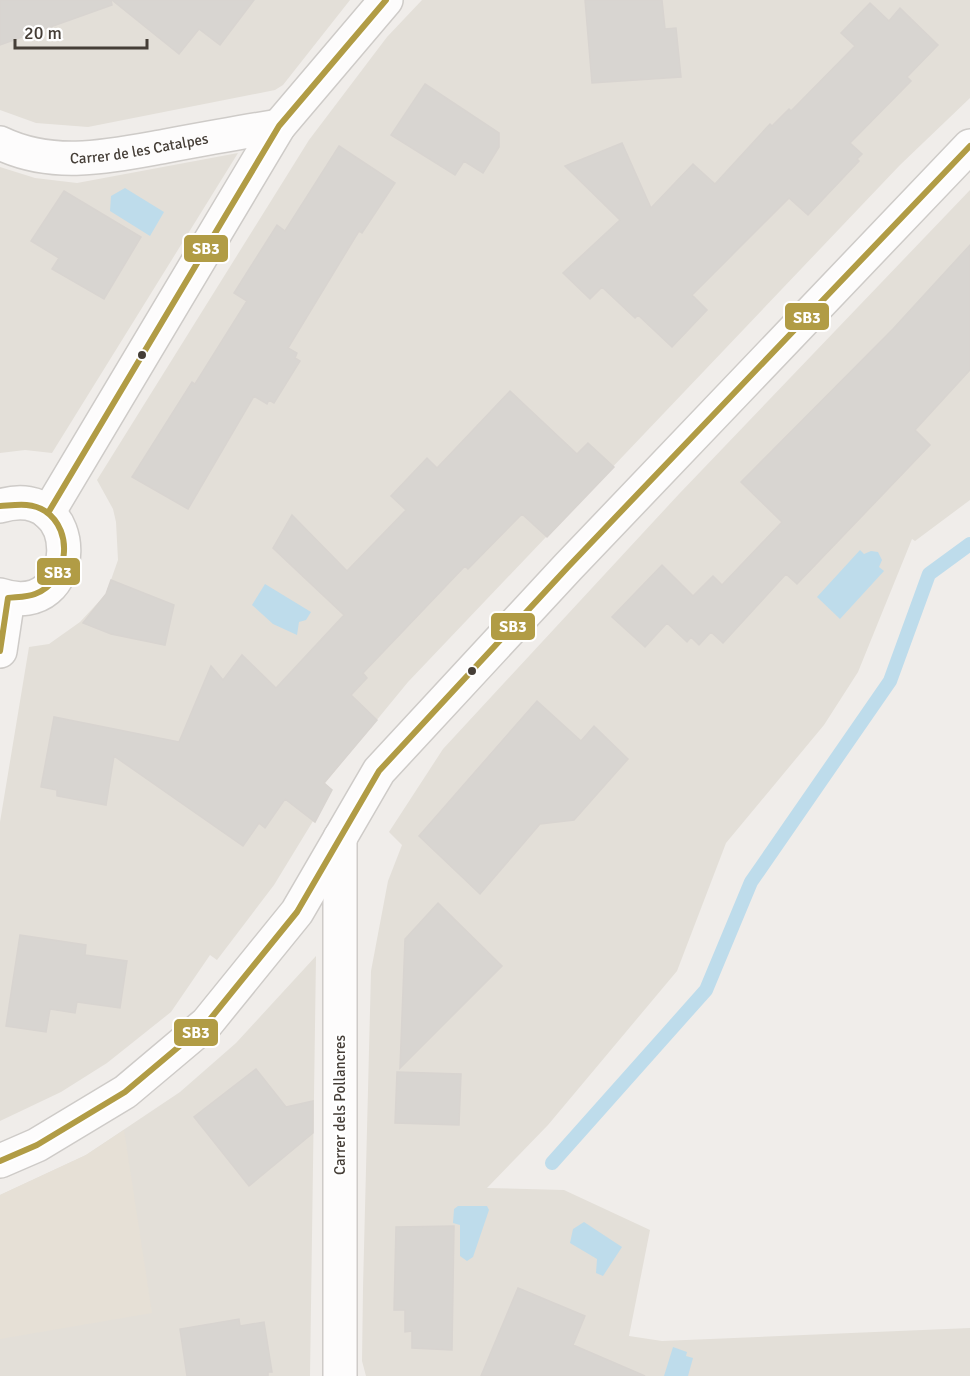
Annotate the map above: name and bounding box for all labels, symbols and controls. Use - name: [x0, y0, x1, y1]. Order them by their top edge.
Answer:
- scale bar: [15, 12, 147, 50]
- text: 20 m: [24, 22, 62, 44]
- street label: Carrer de les Catalpes: [70, 129, 210, 167]
- line badge: SB3: [183, 234, 229, 263]
- text: SB3: [192, 239, 220, 259]
- line badge: SB3: [784, 302, 830, 331]
- text: SB3: [793, 308, 821, 328]
- unlabelled marker: [136, 349, 148, 361]
- line badge: SB3: [36, 557, 81, 586]
- text: SB3: [44, 563, 72, 583]
- line badge: SB3: [490, 612, 536, 641]
- text: SB3: [499, 617, 527, 637]
- unlabelled marker: [466, 665, 478, 677]
- line badge: SB3: [173, 1018, 219, 1047]
- text: SB3: [182, 1023, 210, 1043]
- street label: Carrer dels Pollancres: [331, 1035, 349, 1175]

